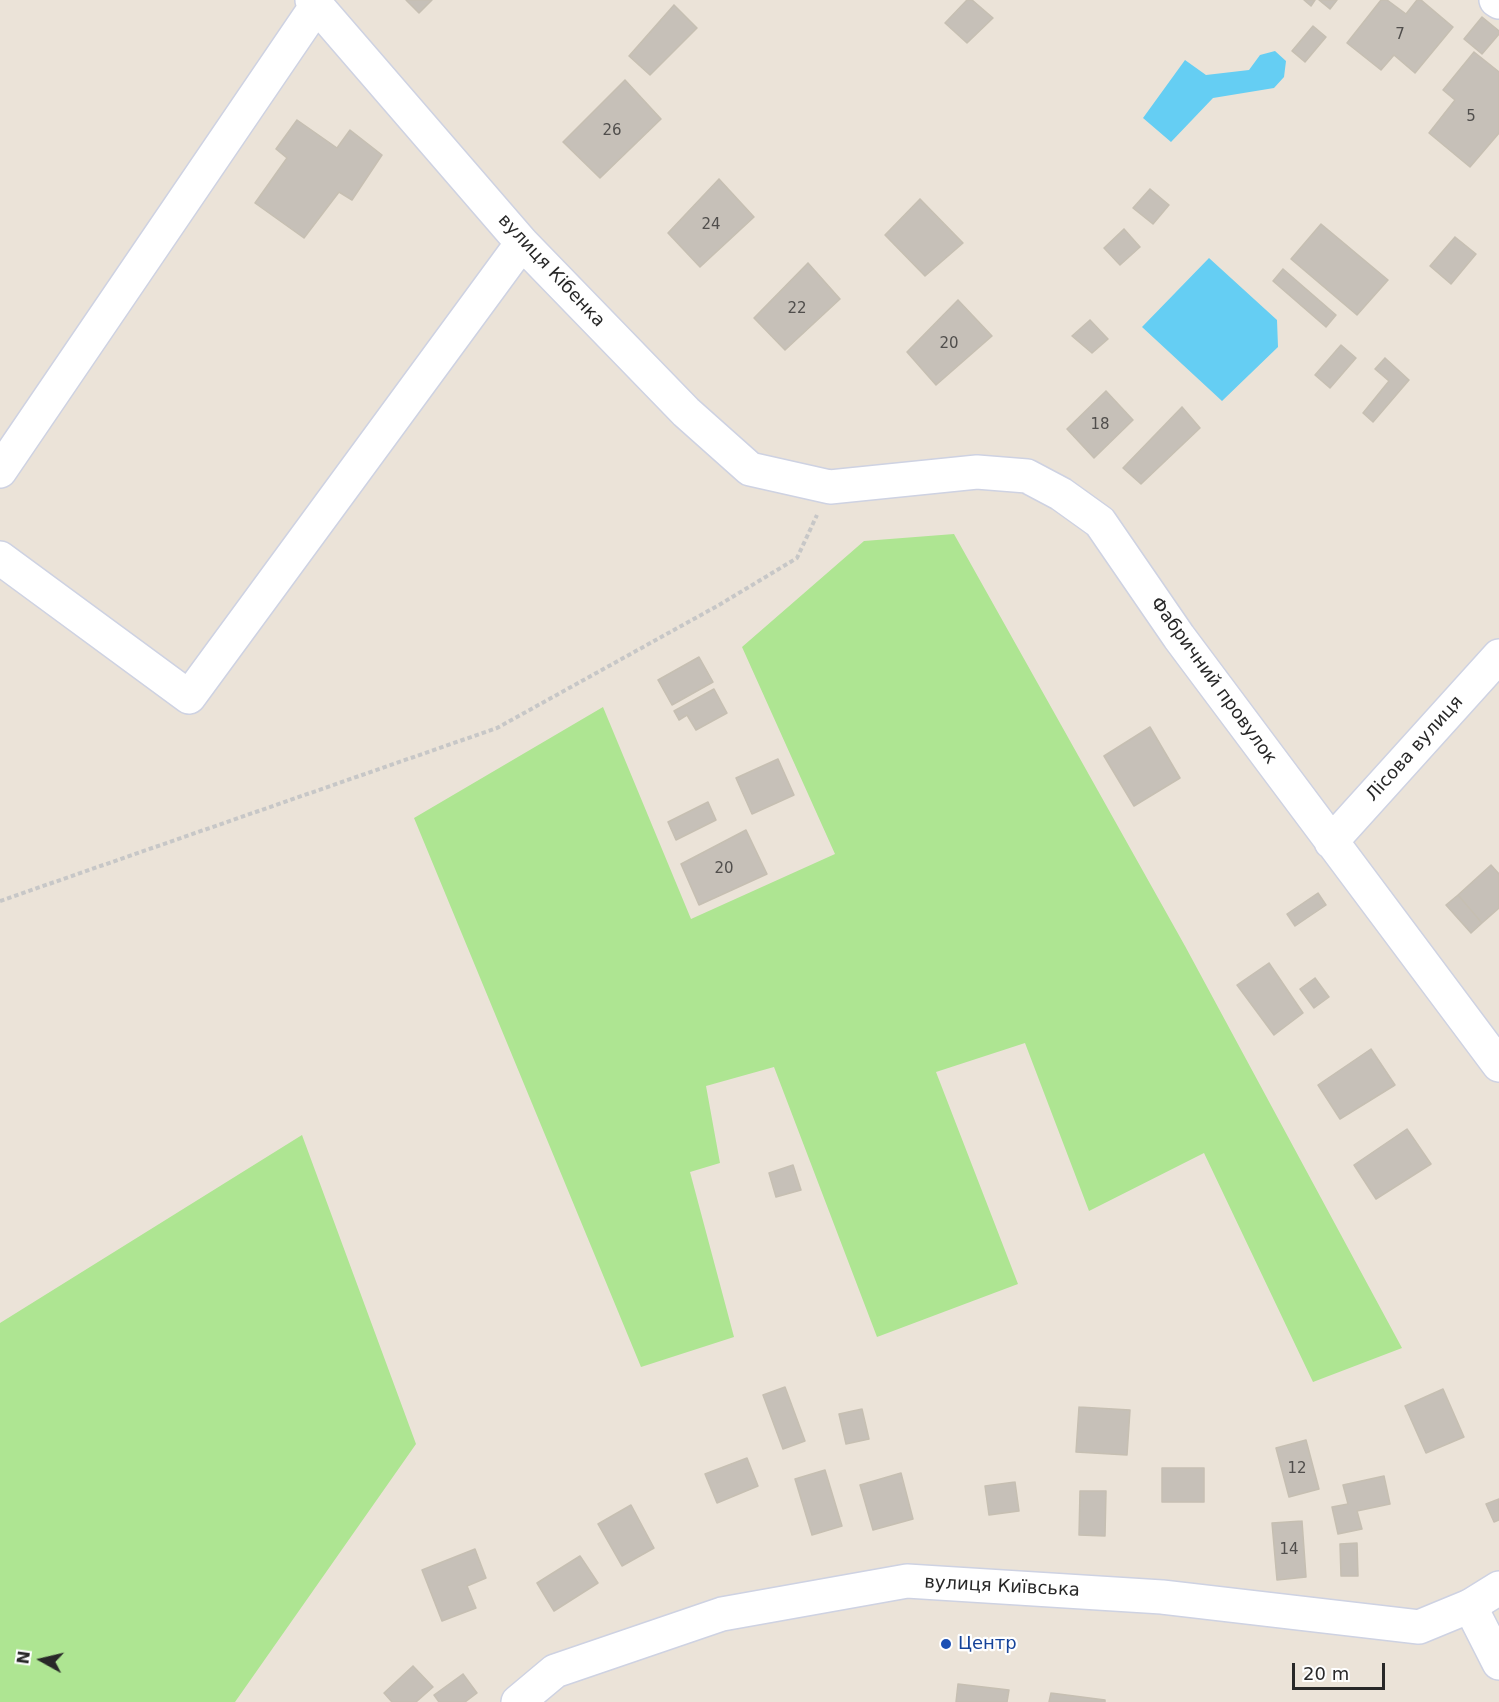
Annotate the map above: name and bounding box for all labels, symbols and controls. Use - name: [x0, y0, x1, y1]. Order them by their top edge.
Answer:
- house number: 7: [1395, 26, 1405, 44]
- house number: 5: [1466, 108, 1476, 126]
- house number: 26: [602, 122, 622, 140]
- street label: вулиця Кібенка: [493, 210, 609, 332]
- house number: 24: [701, 216, 721, 234]
- house number: 22: [787, 300, 807, 318]
- house number: 20: [939, 335, 959, 353]
- house number: 18: [1090, 416, 1110, 434]
- street label: Фабричний провулок: [1145, 593, 1281, 769]
- street label: Лісова вулиця: [1362, 692, 1468, 806]
- house number: 20: [714, 860, 734, 878]
- house number: 12: [1287, 1460, 1307, 1478]
- house number: 14: [1279, 1541, 1299, 1559]
- street label: вулиця Київська: [924, 1572, 1080, 1602]
- north arrow: [12, 1630, 72, 1690]
- place label: Центр: [958, 1633, 1017, 1655]
- marker: Центр: [939, 1637, 953, 1651]
- text: N: [13, 1649, 34, 1665]
- scale bar: [1295, 1651, 1388, 1689]
- text: 20 m: [1303, 1663, 1349, 1684]

